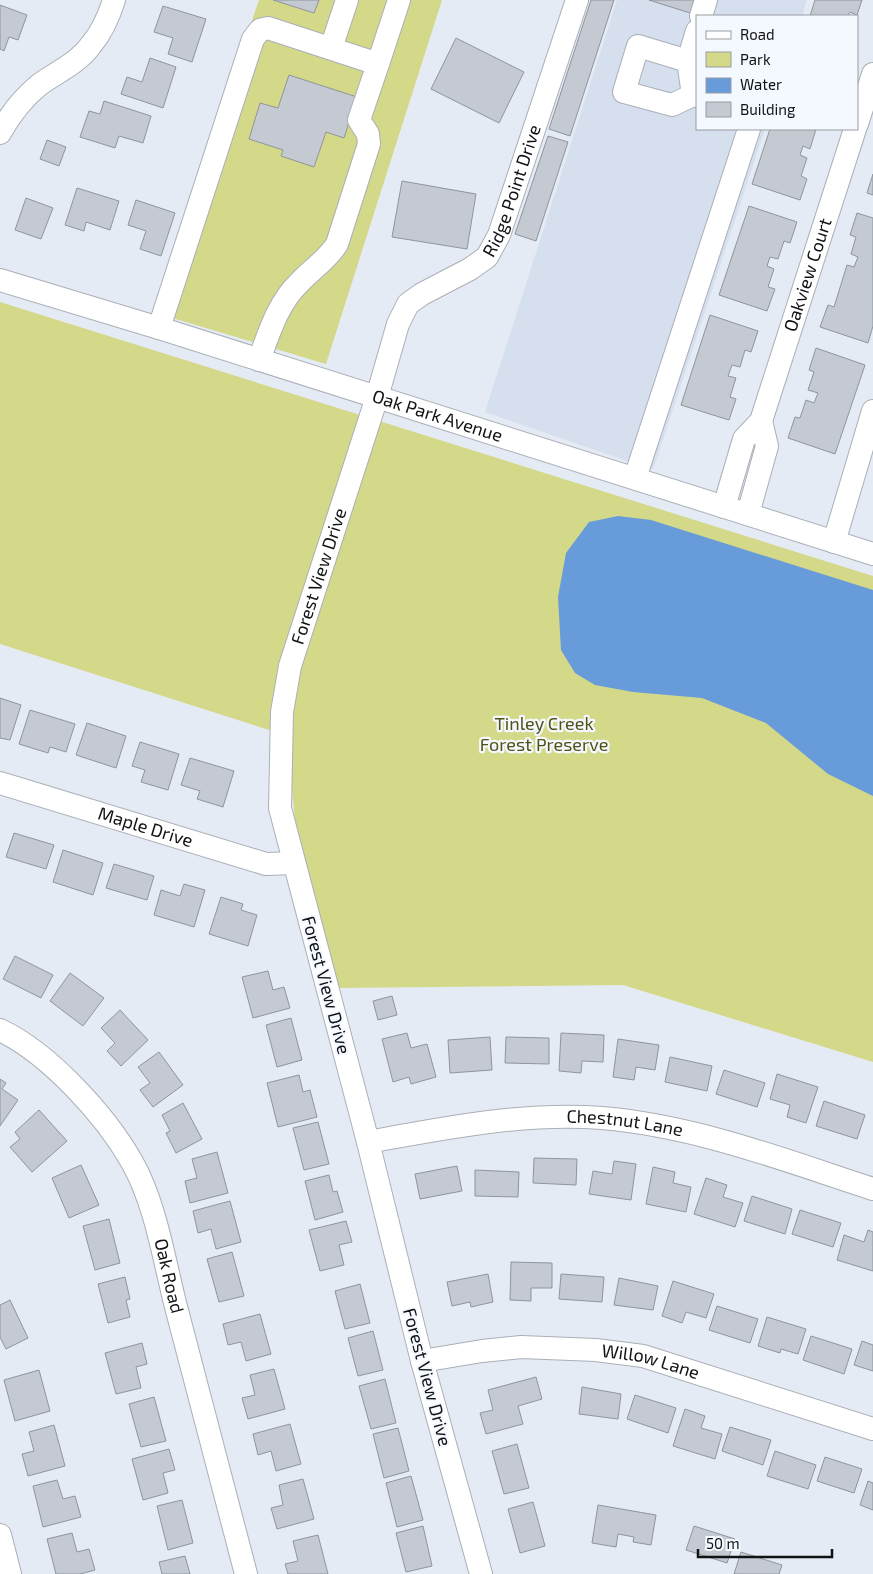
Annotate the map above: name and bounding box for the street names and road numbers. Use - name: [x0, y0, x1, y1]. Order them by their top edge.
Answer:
- street label: Ridge Point Drive: [477, 122, 545, 260]
- street label: Oakview Court: [778, 215, 836, 334]
- street label: Oak Park Avenue: [370, 384, 506, 446]
- street label: Forest View Drive: [286, 505, 350, 647]
- street label: Maple Drive: [96, 802, 196, 851]
- street label: Forest View Drive: [298, 913, 356, 1056]
- street label: Chestnut Lane: [566, 1105, 685, 1141]
- street label: Oak Road: [150, 1236, 189, 1316]
- street label: Forest View Drive: [399, 1305, 457, 1448]
- street label: Willow Lane: [600, 1339, 703, 1383]

